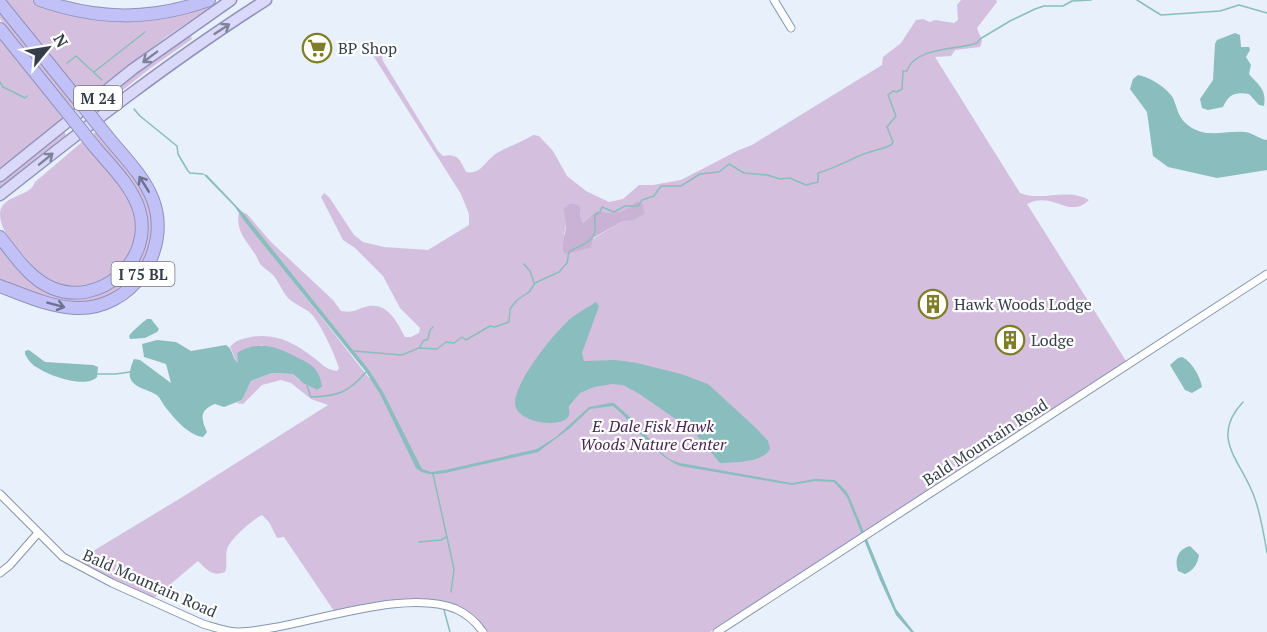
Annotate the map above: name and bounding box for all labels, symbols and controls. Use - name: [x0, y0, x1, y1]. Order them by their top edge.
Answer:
- north arrow: [18, 18, 78, 78]
- one-way arrow: [213, 22, 230, 34]
- text: N: [48, 30, 74, 51]
- supermarket icon: BP Shop: [301, 32, 333, 64]
- place label: BP Shop: [338, 37, 397, 59]
- one-way arrow: [143, 51, 159, 63]
- road number: M 24: [74, 86, 122, 110]
- one-way arrow: [38, 152, 54, 165]
- one-way arrow: [138, 176, 150, 193]
- road number: I 75 BL: [112, 262, 174, 286]
- building icon: Hawk Woods Lodge: [917, 288, 949, 320]
- place label: Hawk Woods Lodge: [954, 293, 1092, 315]
- one-way arrow: [46, 299, 65, 311]
- building icon: Lodge: [994, 324, 1026, 356]
- place label: Lodge: [1031, 329, 1074, 351]
- street label: Bald Mountain Road: [918, 393, 1052, 491]
- park label: E. Dale Fisk Hawk Woods Nature Center: [580, 415, 727, 455]
- street label: Bald Mountain Road: [79, 543, 221, 623]

